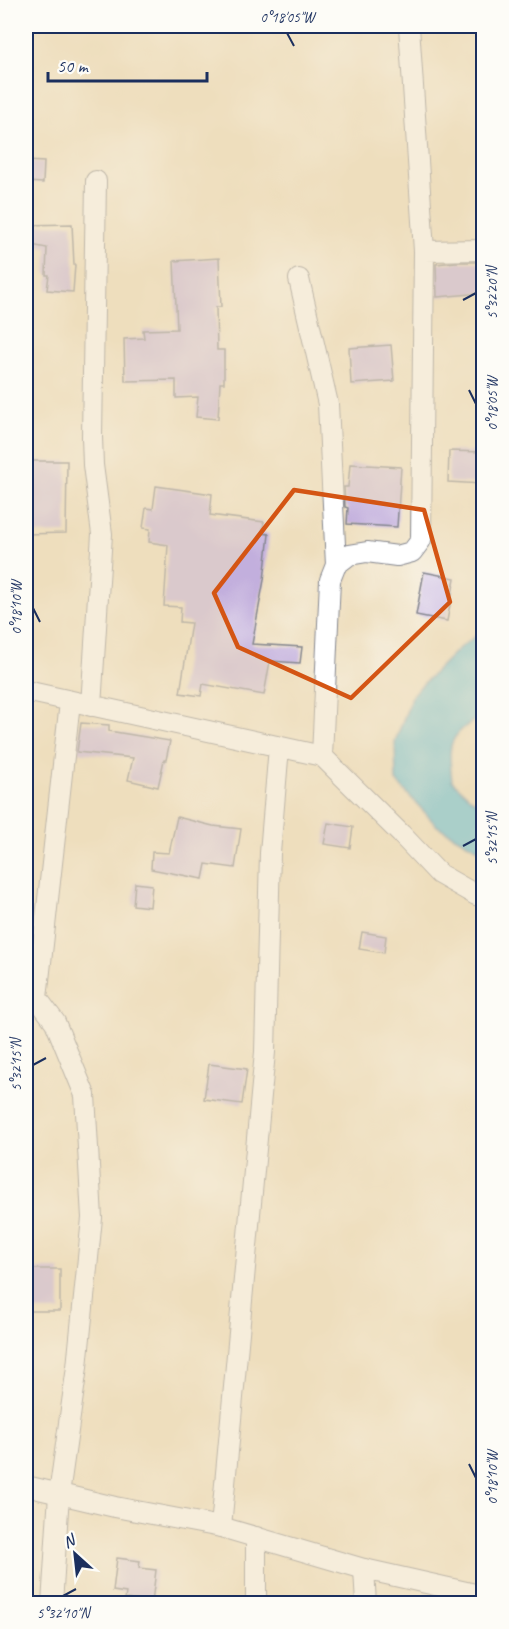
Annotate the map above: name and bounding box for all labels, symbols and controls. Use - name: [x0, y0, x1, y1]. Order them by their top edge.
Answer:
- text: 0°18'05"W: [260, 8, 317, 27]
- scale bar: [48, 45, 207, 83]
- text: 50 m: [57, 55, 90, 77]
- text: 5°32'20"N: [483, 264, 502, 319]
- text: 0°18'05"W: [483, 374, 502, 431]
- text: 0°18'10"W: [7, 578, 26, 635]
- text: 5°32'15"N: [483, 810, 502, 865]
- text: 5°32'15"N: [7, 1036, 26, 1091]
- text: 0°18'10"W: [483, 1448, 502, 1505]
- north arrow: [45, 1524, 105, 1584]
- text: N: [60, 1529, 80, 1553]
- text: 5°32'10"N: [37, 1604, 92, 1623]

